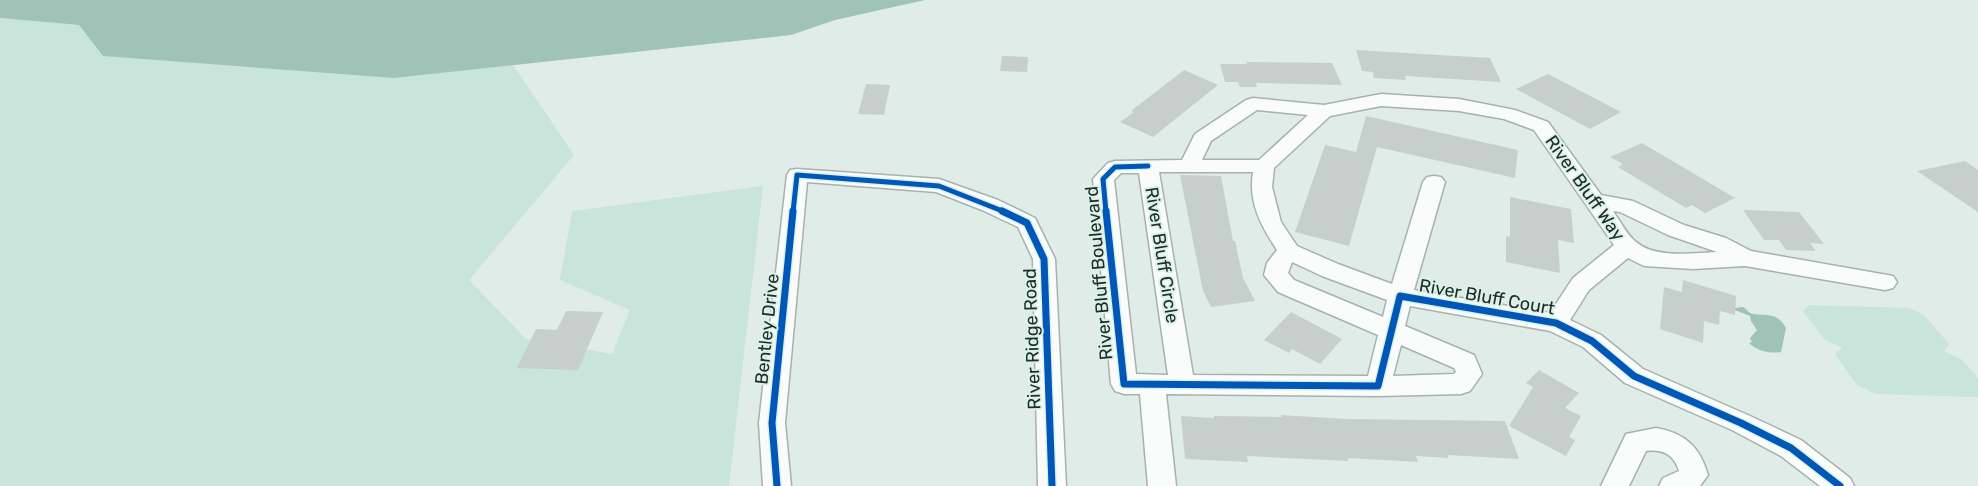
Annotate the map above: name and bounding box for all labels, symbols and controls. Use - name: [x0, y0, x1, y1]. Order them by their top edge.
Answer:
- street label: River Bluff Way: [1540, 131, 1630, 245]
- street label: River Bluff Boulevard: [1080, 185, 1118, 361]
- street label: River Bluff Circle: [1140, 185, 1184, 325]
- street label: River Ridge Road: [1019, 268, 1045, 410]
- street label: Bentley Drive: [750, 273, 784, 385]
- street label: River Bluff Court: [1417, 274, 1557, 320]

